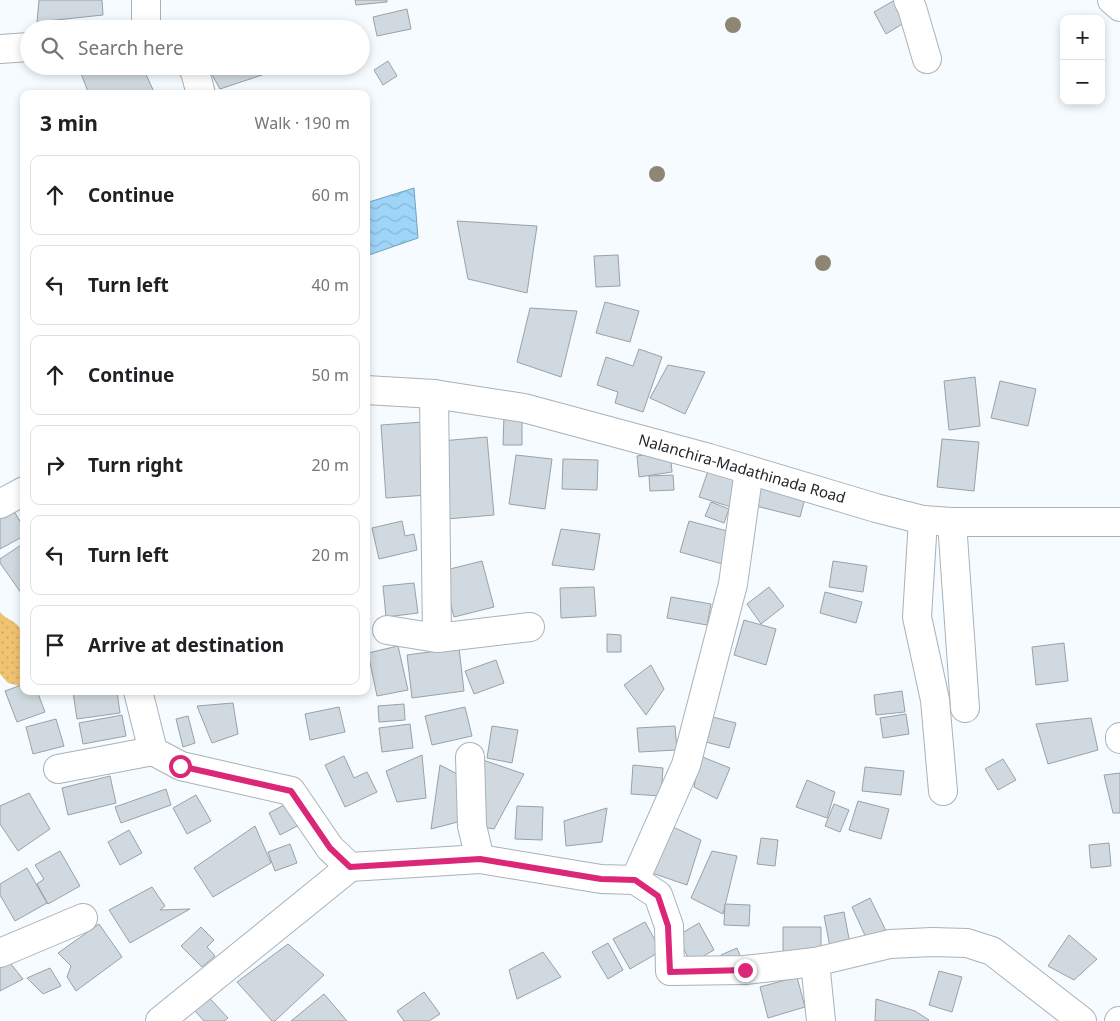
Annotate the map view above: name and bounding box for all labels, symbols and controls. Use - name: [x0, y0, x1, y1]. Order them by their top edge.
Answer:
- map controls: [1060, 15, 1105, 105]
- button: +: [1060, 15, 1105, 60]
- search box: [20, 20, 370, 75]
- icon: search: [38, 34, 66, 62]
- text: Search here: [78, 35, 184, 61]
- button: −: [1060, 60, 1105, 105]
- text: 3 min: [40, 109, 98, 137]
- text: Walk · 190 m: [255, 112, 350, 134]
- icon: ahead: [41, 181, 69, 209]
- text: Continue: [88, 182, 174, 208]
- text: 60 m: [312, 184, 349, 206]
- icon: left: [41, 271, 69, 299]
- text: Turn left: [88, 272, 169, 298]
- text: 40 m: [312, 274, 349, 296]
- icon: ahead: [41, 361, 69, 389]
- text: Continue: [88, 362, 174, 388]
- text: 50 m: [312, 364, 349, 386]
- street label: Nalanchira-Madathinada Road: [636, 429, 848, 507]
- icon: right: [41, 451, 69, 479]
- text: Turn right: [88, 452, 183, 478]
- text: 20 m: [312, 454, 349, 476]
- icon: left: [41, 541, 69, 569]
- text: Turn left: [88, 542, 169, 568]
- text: 20 m: [312, 544, 349, 566]
- icon: arrive: [41, 631, 69, 659]
- text: Arrive at destination: [88, 632, 284, 658]
- route start: [169, 755, 192, 778]
- route end: [734, 959, 757, 982]

